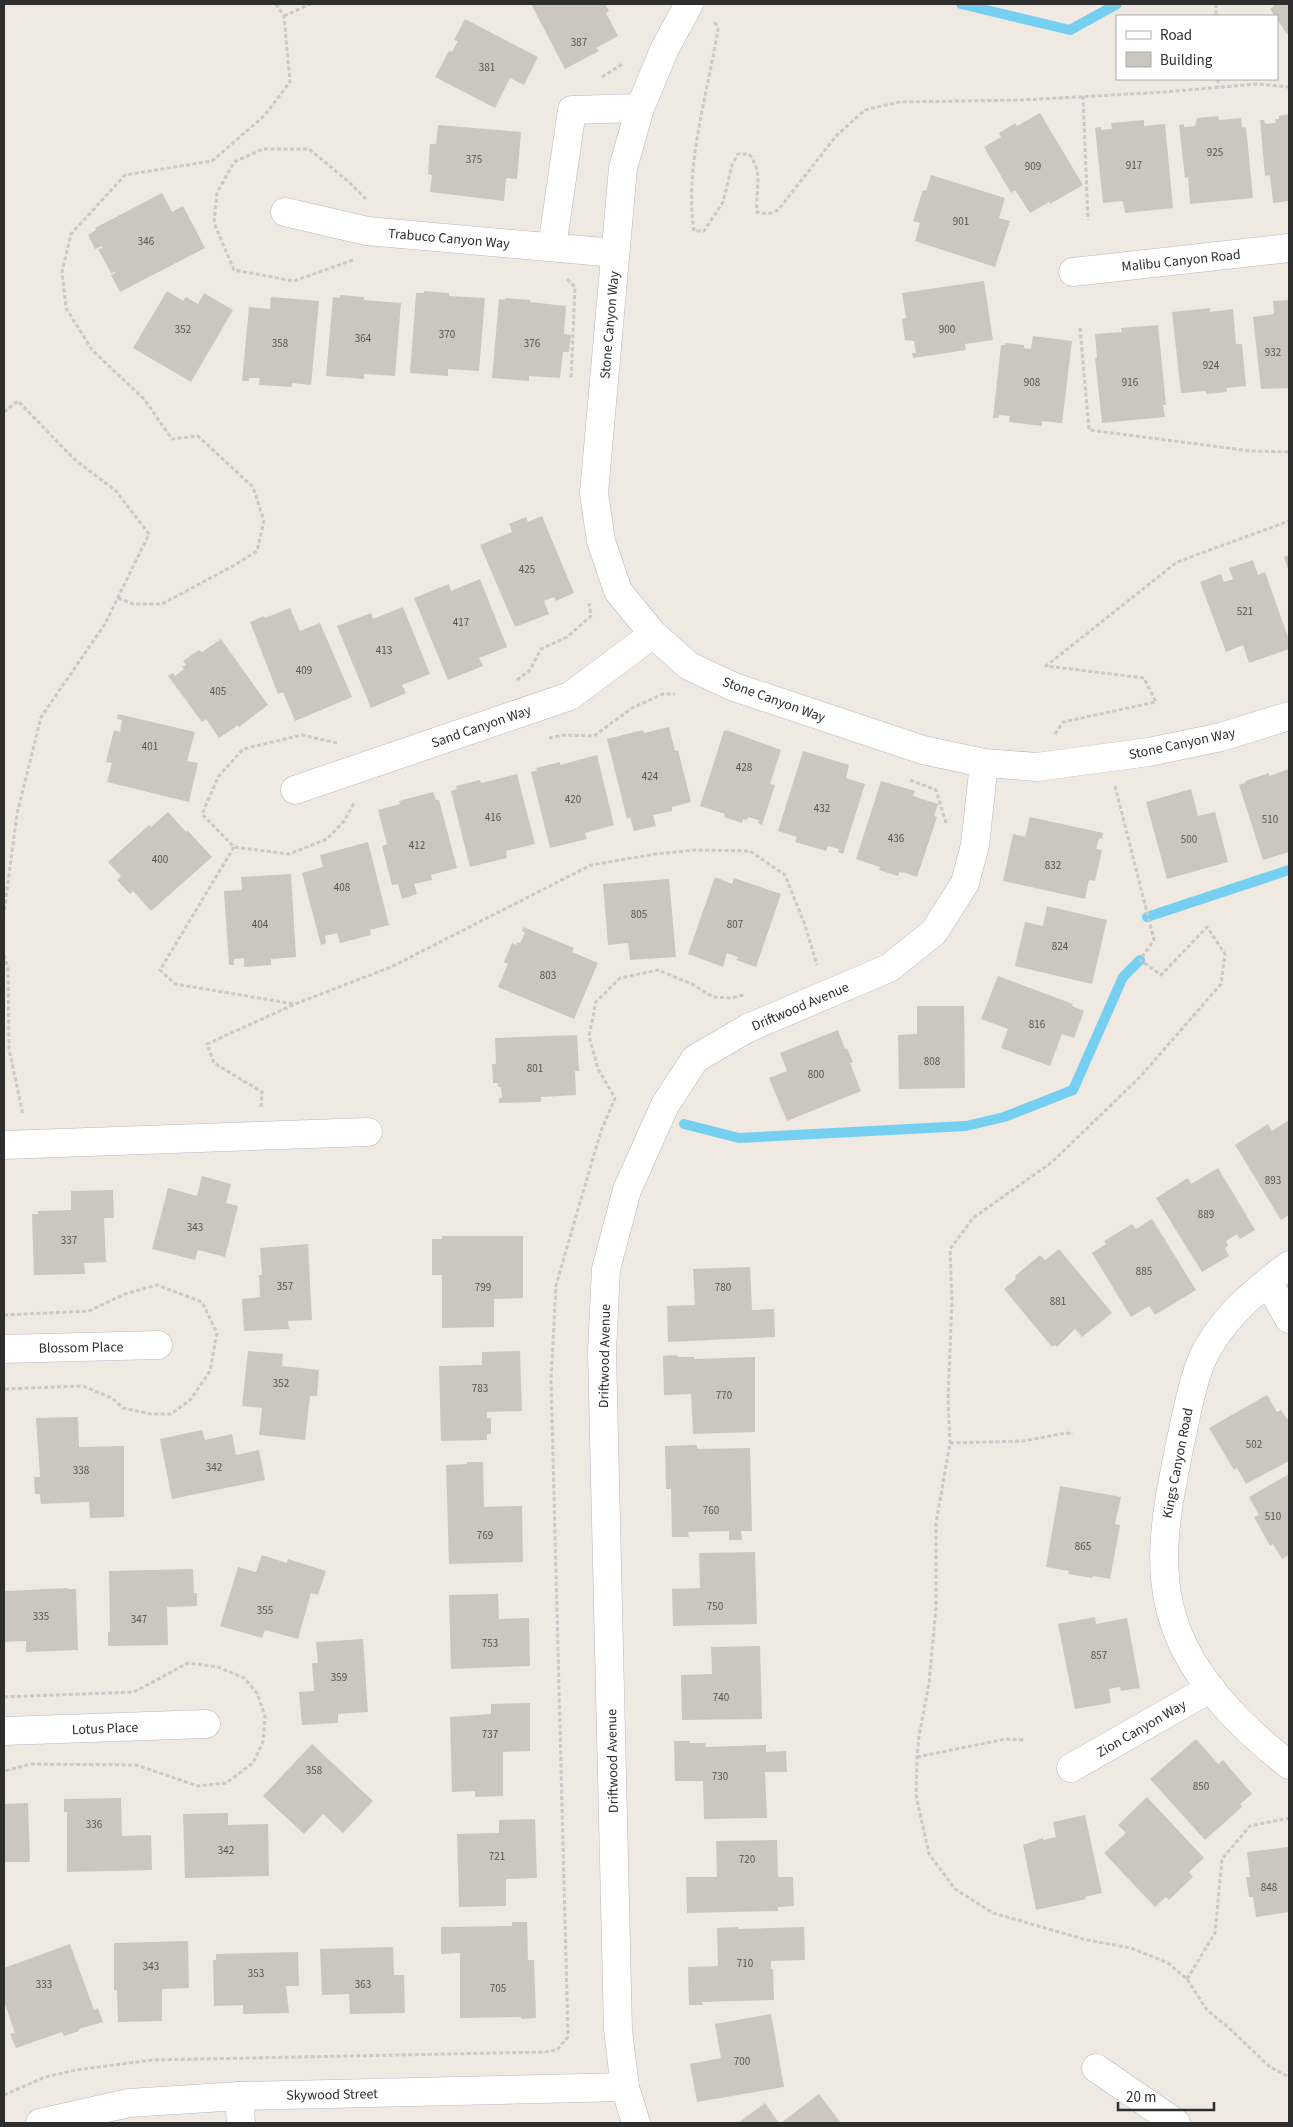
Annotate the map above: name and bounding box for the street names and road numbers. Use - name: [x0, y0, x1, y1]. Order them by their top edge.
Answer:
- street label: Trabuco Canyon Way: [387, 224, 511, 254]
- street label: Malibu Canyon Road: [1121, 245, 1242, 277]
- street label: Stone Canyon Way: [595, 270, 625, 380]
- street label: Stone Canyon Way: [719, 672, 828, 728]
- street label: Sand Canyon Way: [429, 700, 534, 753]
- street label: Stone Canyon Way: [1127, 723, 1238, 765]
- street label: Driftwood Avenue: [749, 977, 852, 1036]
- street label: Driftwood Avenue: [594, 1304, 616, 1408]
- street label: Blossom Place: [39, 1337, 124, 1359]
- street label: Kings Canyon Road: [1157, 1406, 1199, 1520]
- street label: Zion Canyon Way: [1093, 1695, 1190, 1763]
- street label: Driftwood Avenue: [602, 1709, 624, 1813]
- street label: Lotus Place: [71, 1718, 139, 1740]
- street label: Skywood Street: [286, 2084, 378, 2106]

